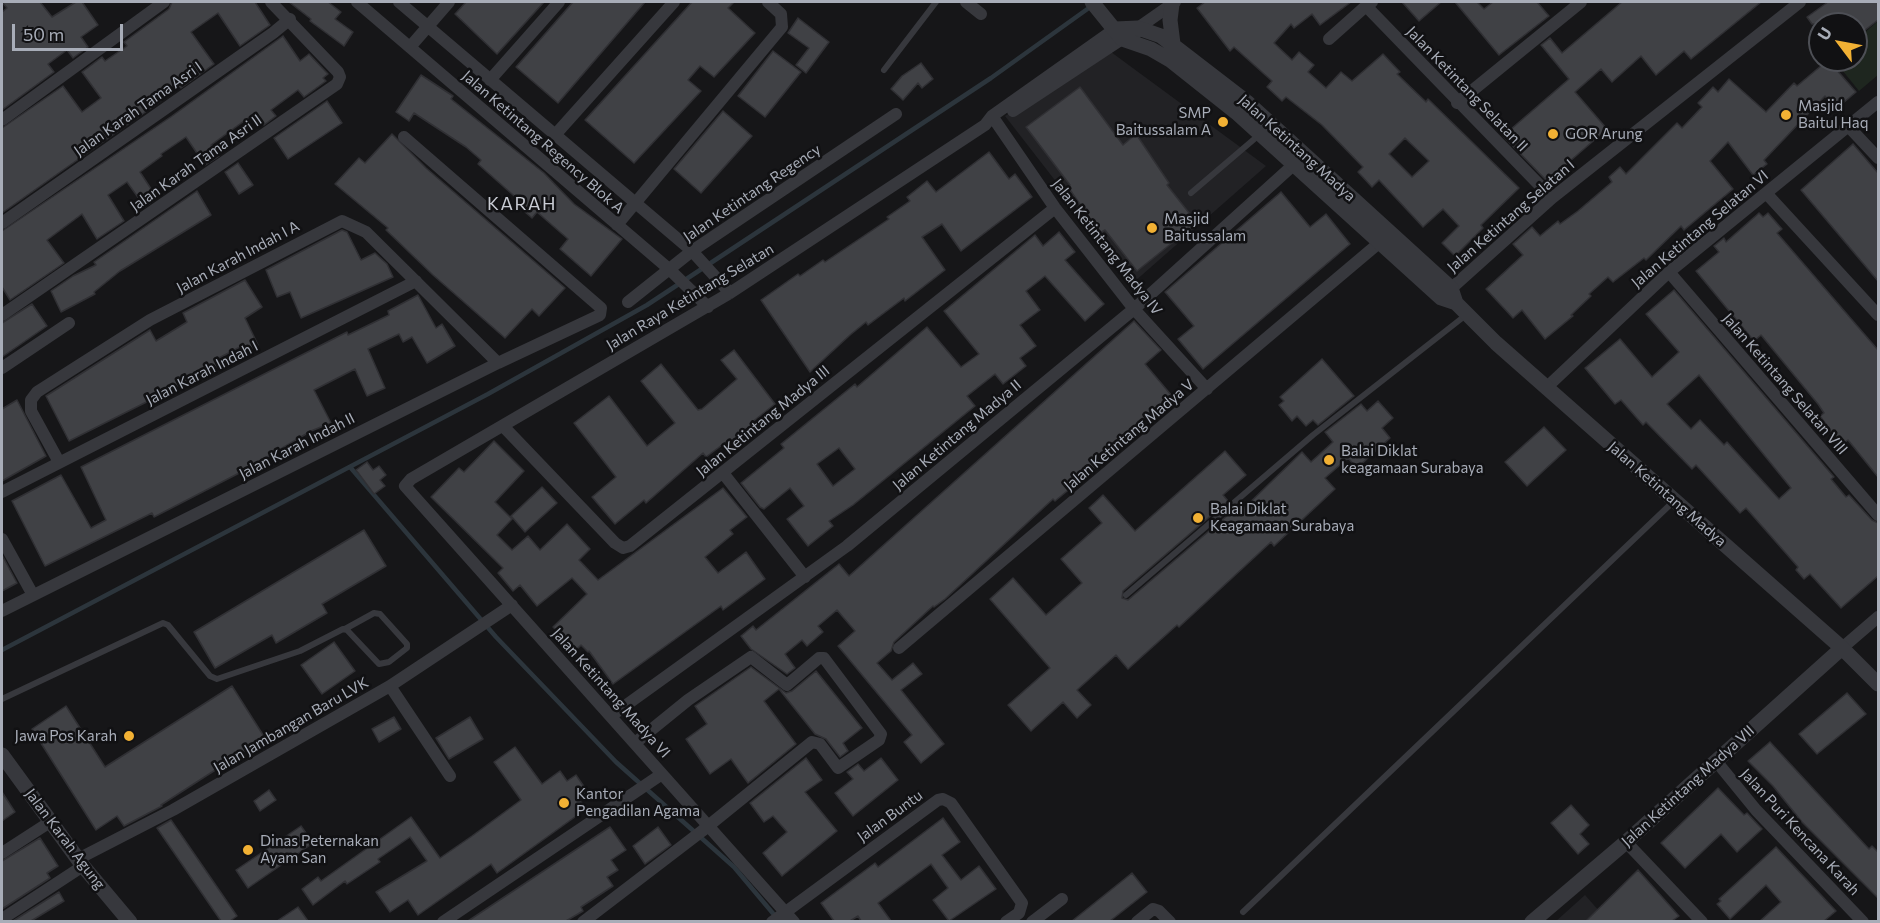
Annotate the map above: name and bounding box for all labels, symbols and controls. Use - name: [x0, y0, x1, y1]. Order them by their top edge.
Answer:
- scale bar: [15, 12, 126, 50]
- north arrow: [1808, 12, 1868, 72]
- text: 50 m: [23, 23, 64, 45]
- street label: Jalan Ketintang Selatan II: [1402, 23, 1532, 155]
- text: U: [1813, 23, 1835, 43]
- street label: Jalan Karah Tama Asri I: [70, 58, 206, 160]
- street label: Jalan Ketintang Regency Blok A: [458, 67, 628, 217]
- street label: Jalan Ketintang Madya: [1235, 91, 1359, 205]
- place label: Masjid Baitul Haq: [1798, 97, 1868, 132]
- place label: SMP Baitussalam A: [1116, 104, 1211, 139]
- marker: Masjid Baitul Haq: [1779, 108, 1793, 122]
- street label: Jalan Karah Tama Asri II: [127, 111, 265, 215]
- marker: SMP Baitussalam A: [1216, 115, 1230, 129]
- place label: GOR Arung: [1565, 125, 1643, 143]
- marker: GOR Arung: [1546, 127, 1560, 141]
- street label: Jalan Ketintang Regency: [680, 140, 824, 246]
- street label: Jalan Ketintang Selatan I: [1444, 156, 1578, 276]
- street label: Jalan Ketintang Selatan VI: [1628, 166, 1772, 292]
- street label: Jalan Ketintang Madya IV: [1048, 175, 1166, 319]
- district label: KARAH: [487, 193, 557, 215]
- place label: Masjid Baitussalam: [1164, 210, 1246, 245]
- street label: Jalan Karah Indah I A: [173, 217, 303, 297]
- marker: Masjid Baitussalam: [1145, 221, 1159, 235]
- street label: Jalan Raya Ketintang Selatan: [603, 240, 777, 354]
- street label: Jalan Ketintang Selatan VIII: [1719, 310, 1851, 458]
- street label: Jalan Karah Indah I: [143, 337, 261, 409]
- street label: Jalan Ketintang Madya III: [693, 362, 833, 480]
- street label: Jalan Ketintang Madya V: [1060, 375, 1198, 495]
- street label: Jalan Ketintang Madya II: [889, 376, 1025, 494]
- street label: Jalan Karah Indah II: [236, 409, 358, 483]
- street label: Jalan Ketintang Madya: [1604, 438, 1730, 550]
- place label: Balai Diklat keagamaan Surabaya: [1341, 442, 1484, 477]
- marker: Balai Diklat keagamaan Surabaya: [1322, 453, 1336, 467]
- place label: Balai Diklat Keagamaan Surabaya: [1210, 500, 1354, 535]
- marker: Balai Diklat Keagamaan Surabaya: [1191, 511, 1205, 525]
- street label: Jalan Ketintang Madya VI: [548, 624, 674, 762]
- street label: Jalan Jambangan Baru LVK: [210, 673, 372, 777]
- street label: Jalan Ketintang Madya VII: [1618, 722, 1758, 850]
- place label: Jawa Pos Karah: [15, 727, 117, 745]
- marker: Jawa Pos Karah: [122, 729, 136, 743]
- street label: Jalan Puri Kencana Karah: [1737, 765, 1863, 899]
- street label: Jalan Karah Agung: [21, 785, 109, 893]
- place label: Kantor Pengadilan Agama: [576, 785, 700, 820]
- street label: Jalan Buntu: [854, 786, 926, 846]
- marker: Kantor Pengadilan Agama: [557, 796, 571, 810]
- place label: Dinas Peternakan Ayam San: [260, 832, 379, 867]
- marker: Dinas Peternakan Ayam San: [241, 843, 255, 857]

